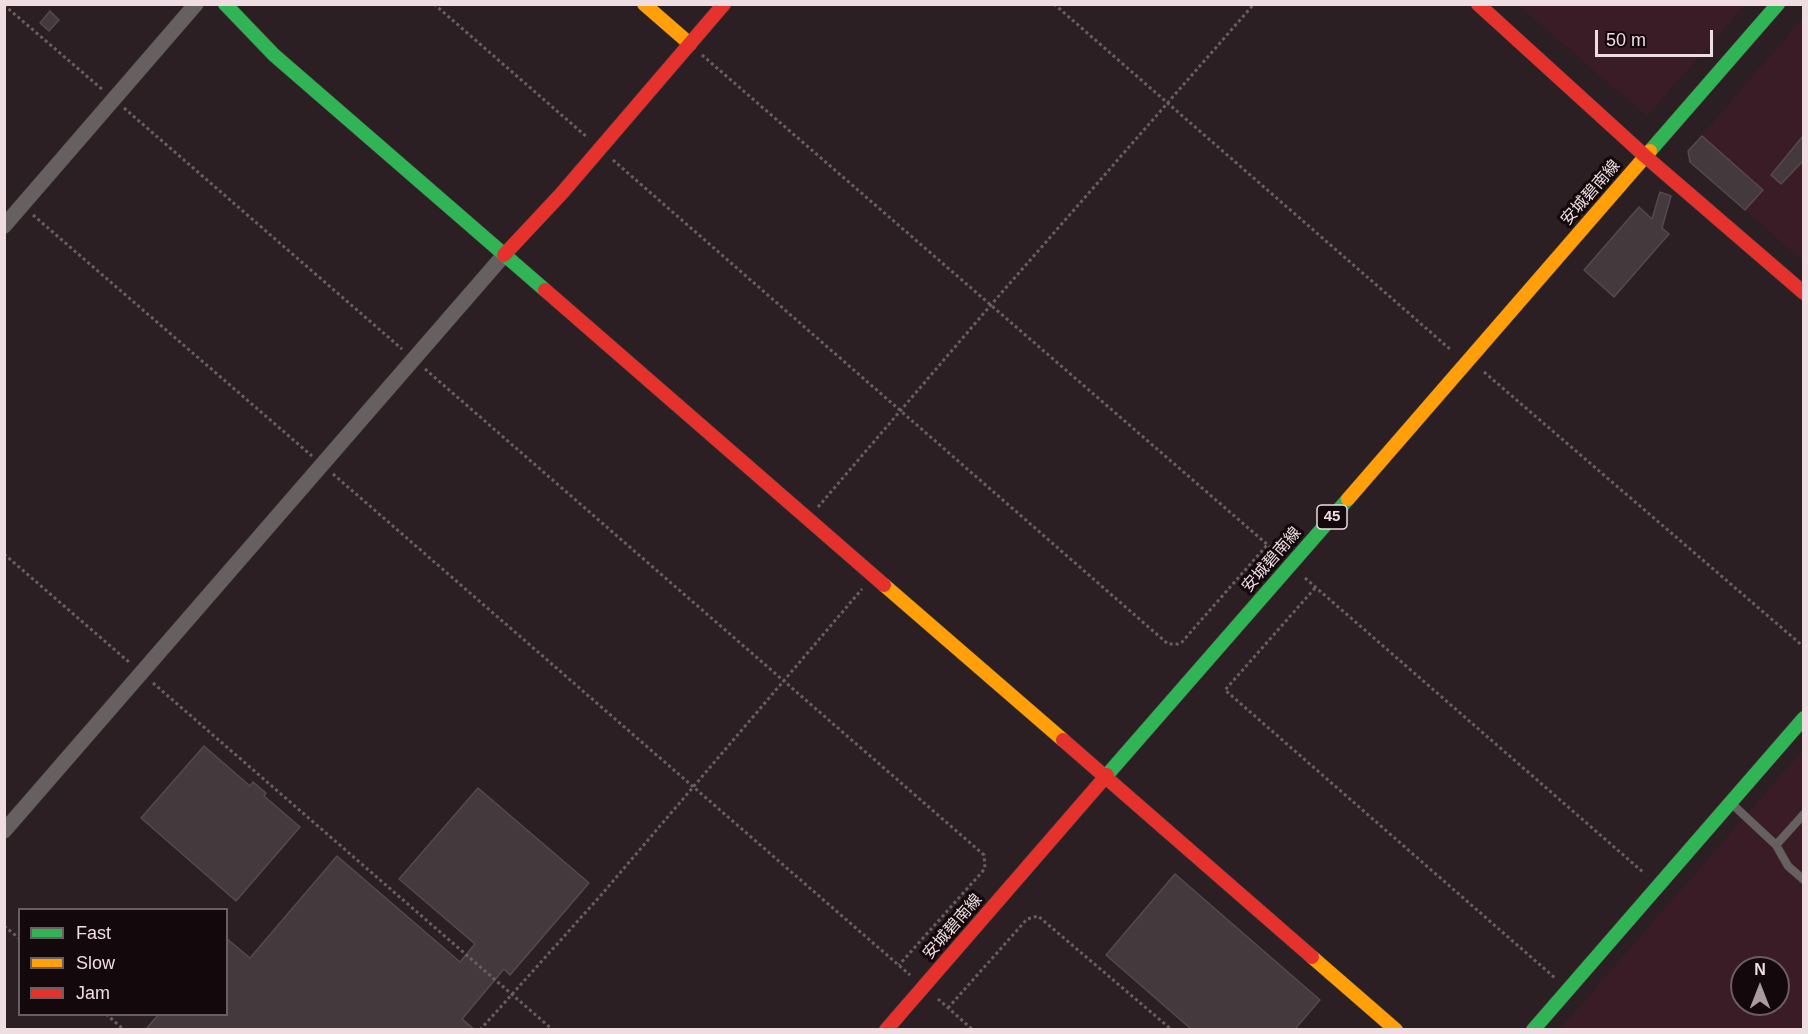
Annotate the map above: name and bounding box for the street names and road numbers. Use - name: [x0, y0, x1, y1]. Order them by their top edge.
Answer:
- street label: 安城碧南線: [1558, 157, 1624, 229]
- road number: 45: [1317, 505, 1347, 529]
- street label: 安城碧南線: [1239, 524, 1305, 596]
- street label: 安城碧南線: [920, 891, 986, 963]

